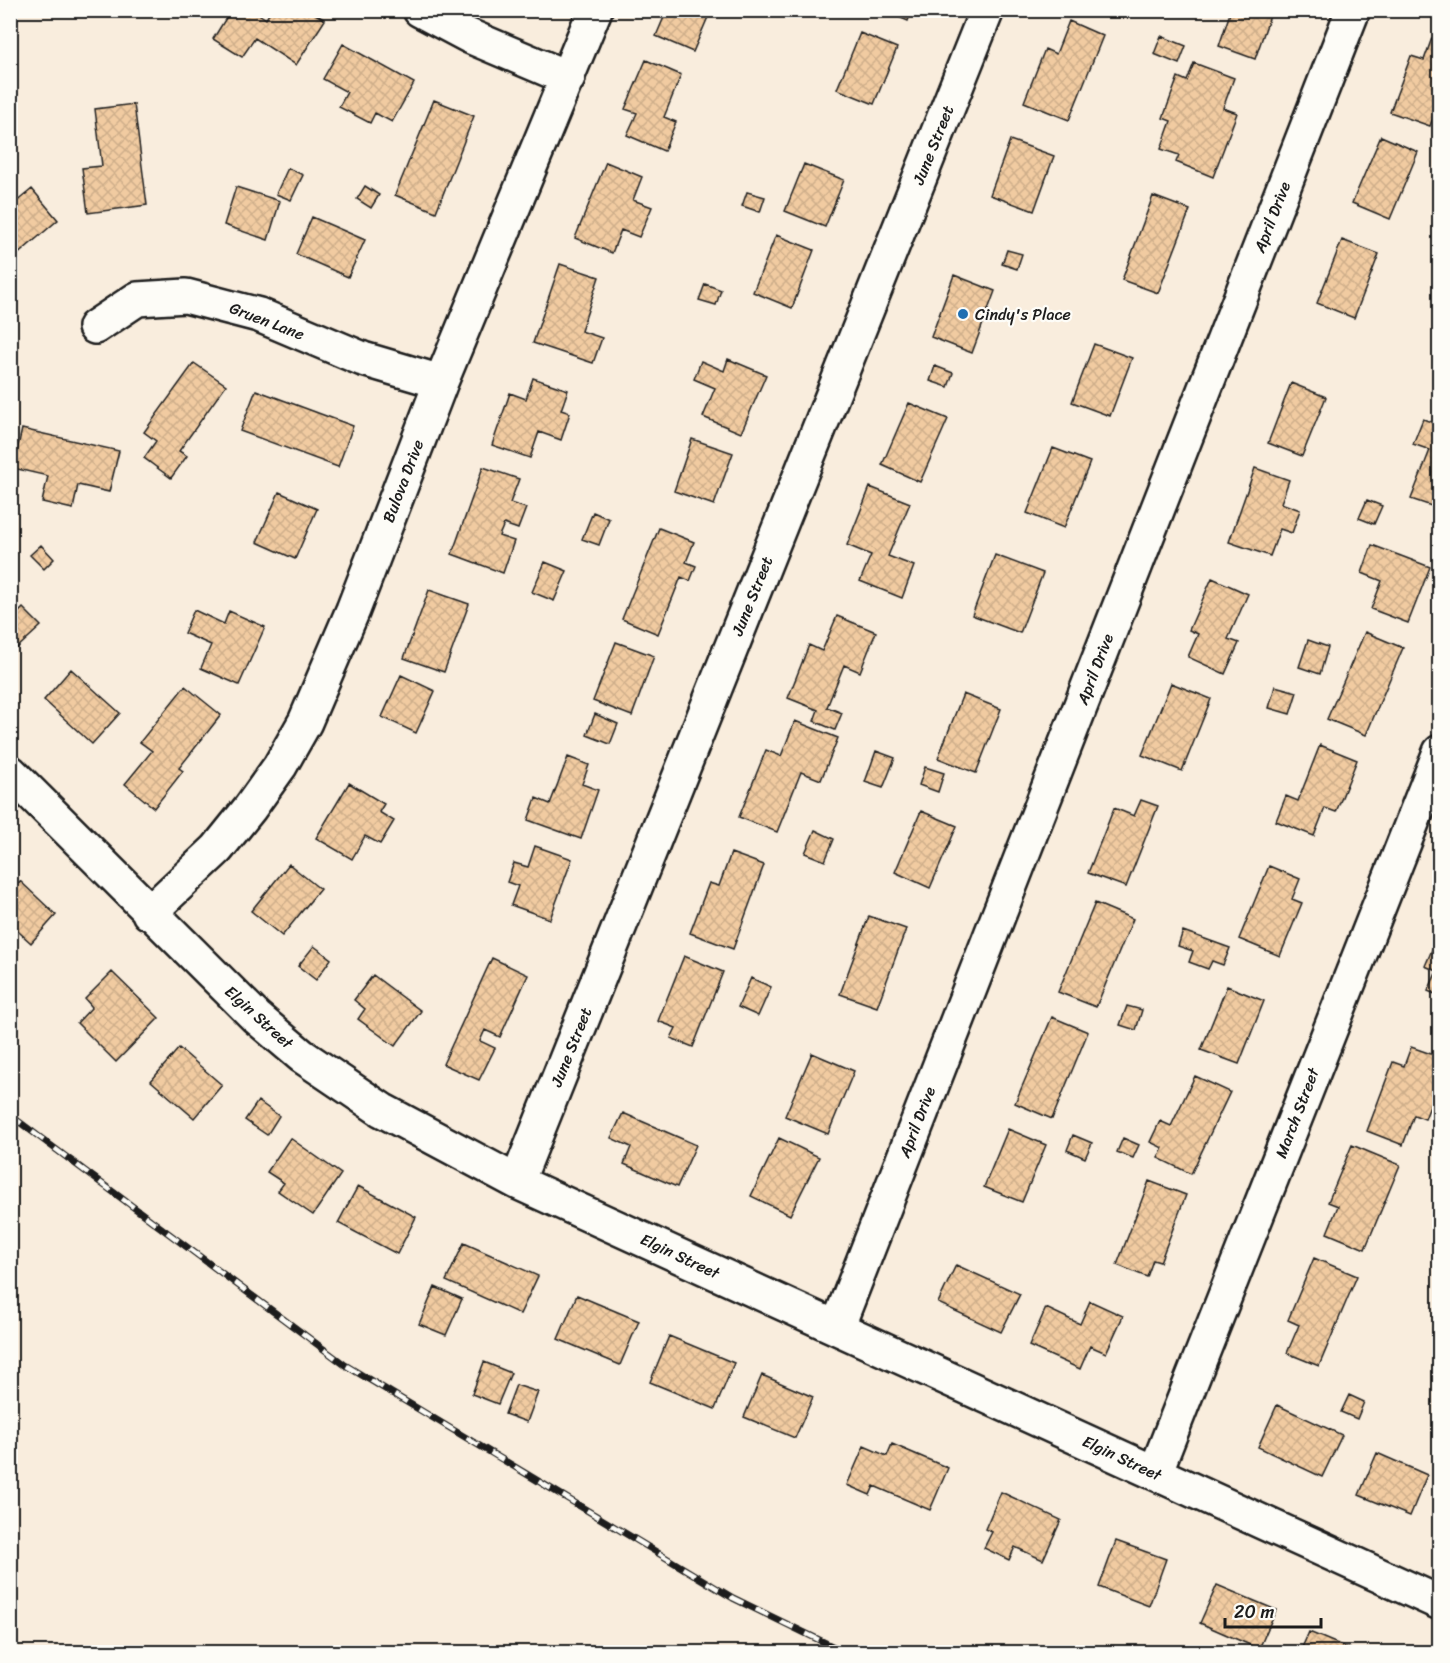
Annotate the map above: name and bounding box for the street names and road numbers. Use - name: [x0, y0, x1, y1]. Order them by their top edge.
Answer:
- street label: June Street: [904, 101, 962, 190]
- street label: April Drive: [1245, 177, 1299, 258]
- street label: Gruen Lane: [225, 293, 309, 349]
- street label: Bulova Drive: [374, 435, 432, 527]
- street label: June Street: [723, 552, 781, 641]
- street label: April Drive: [1068, 629, 1122, 710]
- street label: Elgin Street: [218, 978, 301, 1057]
- street label: June Street: [542, 1003, 600, 1092]
- street label: March Street: [1266, 1063, 1328, 1162]
- street label: April Drive: [890, 1082, 944, 1163]
- street label: Elgin Street: [635, 1225, 725, 1287]
- street label: Elgin Street: [1077, 1427, 1167, 1489]

